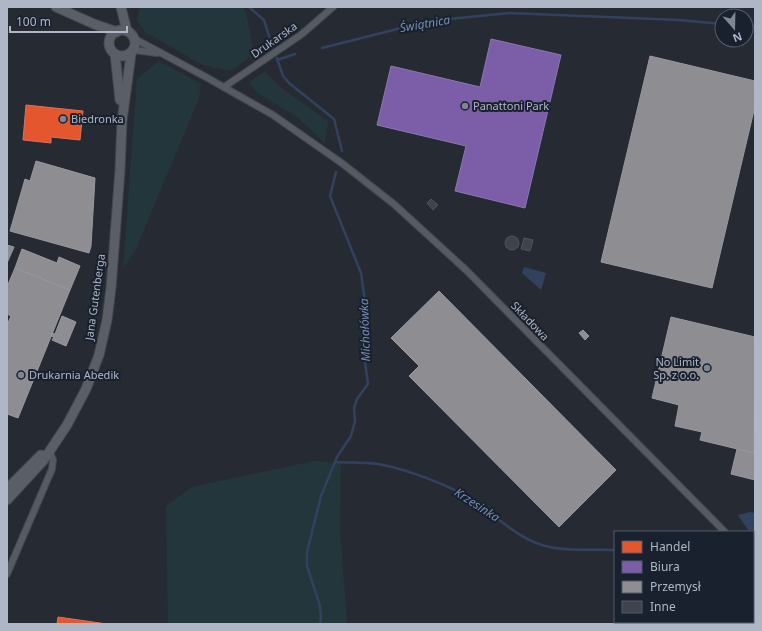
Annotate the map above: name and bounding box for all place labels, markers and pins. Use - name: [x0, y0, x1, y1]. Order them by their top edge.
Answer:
- place label: Panattoni Park: [473, 98, 549, 113]
- marker: Panattoni Park: [460, 101, 470, 111]
- place label: Biedronka: [71, 111, 124, 126]
- marker: Biedronka: [58, 114, 68, 124]
- place label: No Limit Sp. z o.o.: [653, 354, 699, 382]
- marker: No Limit Sp. z o.o.: [702, 363, 712, 373]
- place label: Drukarnia Abedik: [29, 367, 119, 382]
- marker: Drukarnia Abedik: [16, 370, 26, 380]

